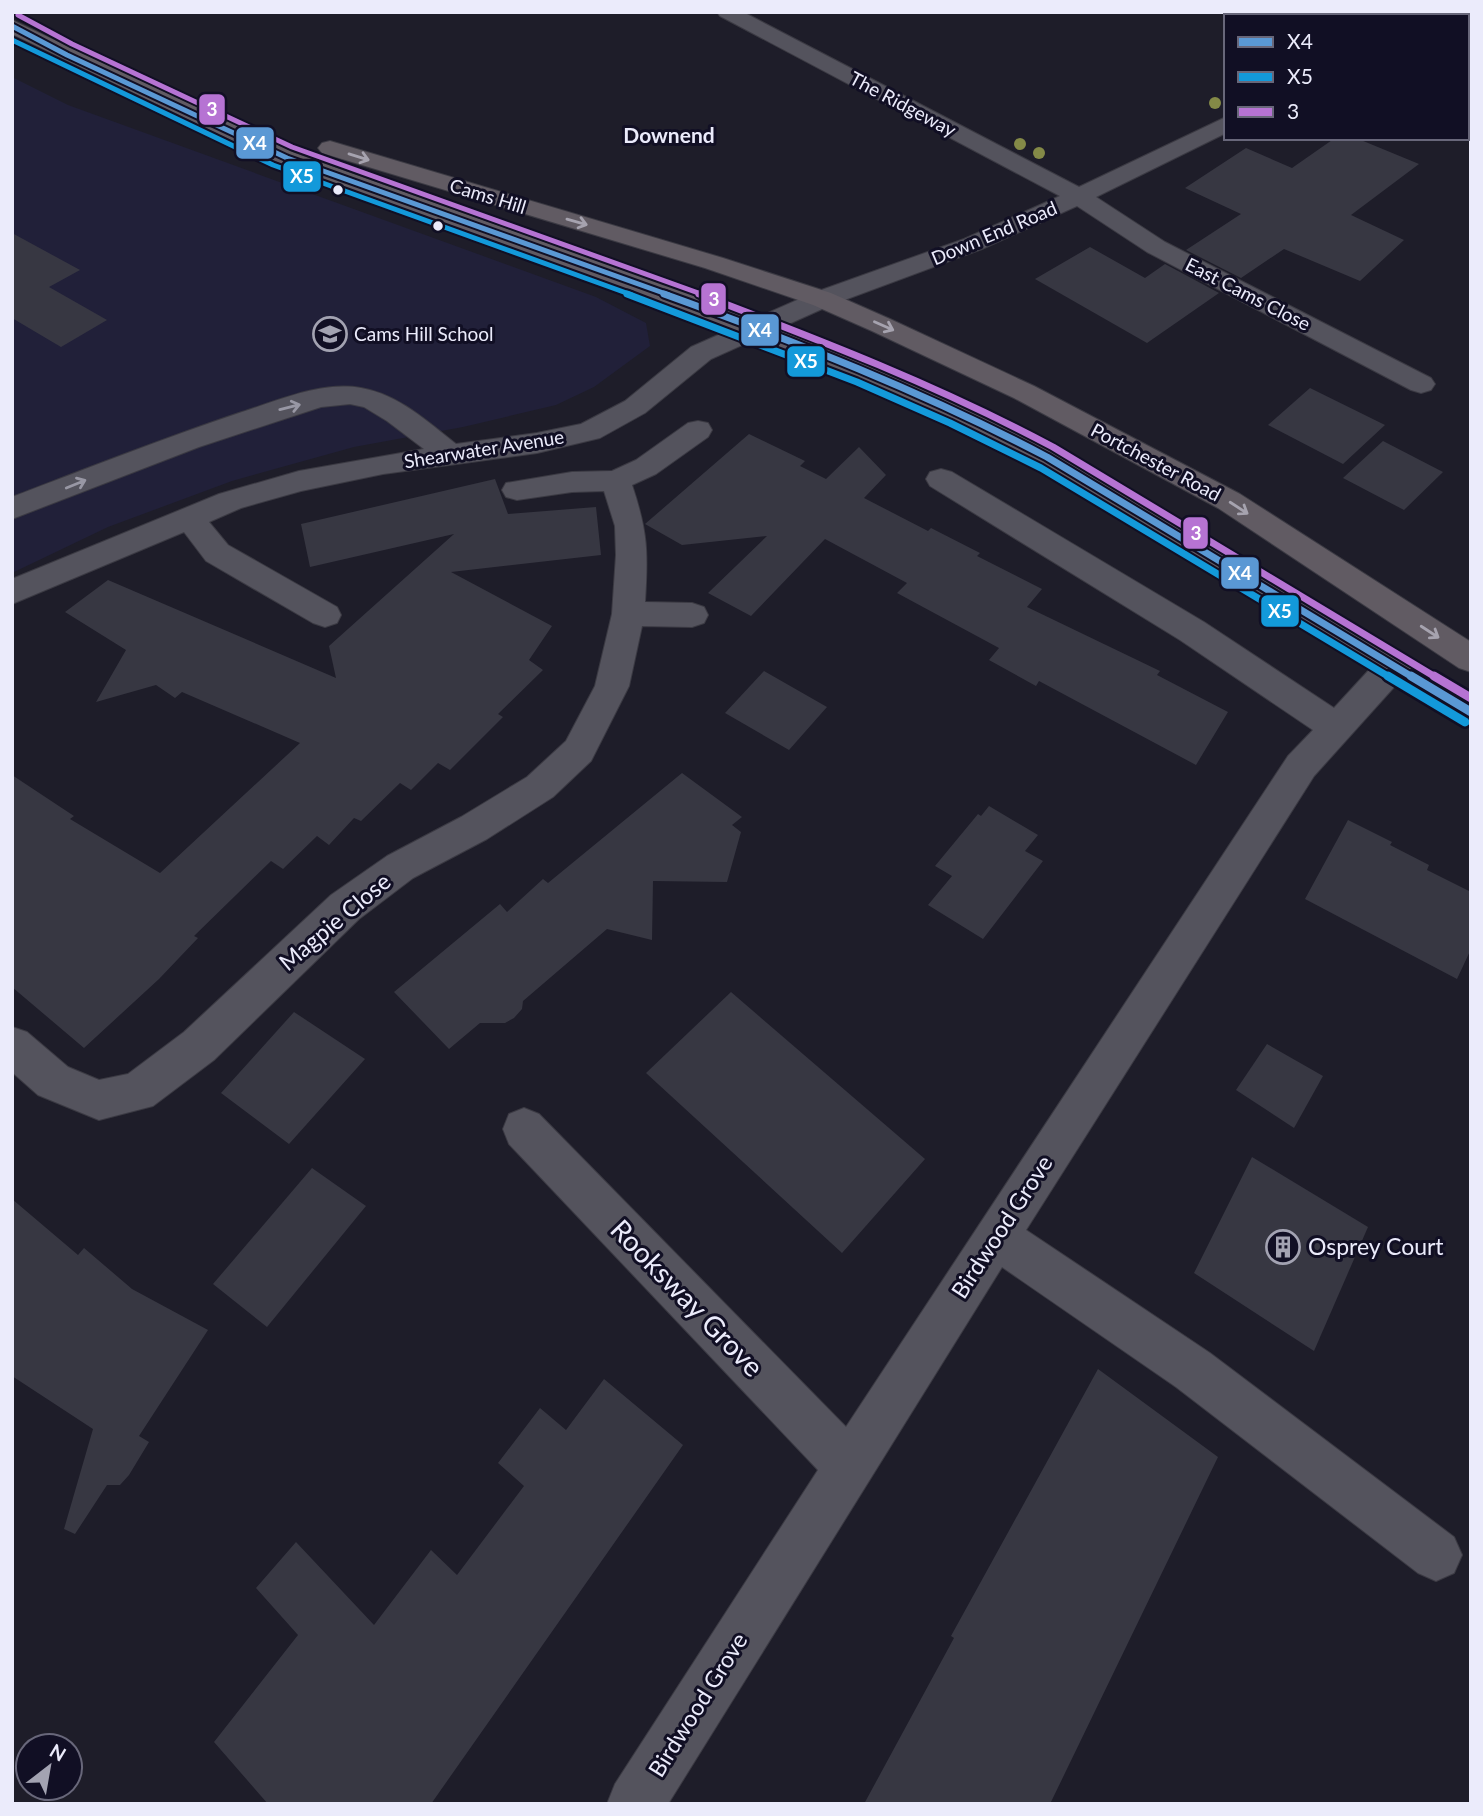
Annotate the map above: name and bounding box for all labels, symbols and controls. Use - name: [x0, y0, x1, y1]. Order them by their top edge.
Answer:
- legend: [1224, 14, 1469, 140]
- text: X4: [1287, 28, 1313, 53]
- text: X5: [1287, 63, 1313, 88]
- street label: The Ridgeway: [846, 66, 960, 141]
- line badge: 3: [198, 93, 226, 126]
- text: 3: [206, 97, 218, 120]
- text: 3: [1287, 98, 1299, 123]
- district label: Downend: [623, 122, 715, 147]
- line badge: X4: [235, 126, 275, 160]
- text: X4: [243, 131, 267, 154]
- one-way arrow: [348, 151, 370, 164]
- line badge: X5: [282, 160, 322, 193]
- text: X5: [290, 164, 314, 187]
- street label: Cams Hill: [447, 173, 529, 218]
- unlabelled marker: [331, 183, 345, 197]
- street label: Down End Road: [928, 196, 1060, 269]
- one-way arrow: [565, 216, 588, 229]
- unlabelled marker: [431, 219, 445, 233]
- street label: East Cams Close: [1182, 252, 1315, 335]
- line badge: 3: [700, 282, 727, 316]
- text: 3: [708, 287, 720, 310]
- line badge: X4: [740, 313, 780, 347]
- school or university icon: Cams Hill School: [311, 315, 349, 353]
- text: X4: [748, 318, 772, 341]
- one-way arrow: [874, 321, 895, 334]
- place label: Cams Hill School: [354, 322, 494, 345]
- line badge: X5: [786, 345, 826, 378]
- text: X5: [794, 349, 818, 372]
- one-way arrow: [278, 400, 301, 413]
- street label: Portchester Road: [1087, 418, 1225, 505]
- street label: Shearwater Avenue: [402, 424, 566, 473]
- one-way arrow: [64, 476, 86, 489]
- one-way arrow: [1229, 501, 1249, 515]
- line badge: 3: [1182, 516, 1209, 550]
- text: 3: [1190, 521, 1202, 544]
- line badge: X4: [1220, 556, 1260, 590]
- text: X4: [1228, 561, 1252, 584]
- line badge: X5: [1260, 594, 1300, 628]
- text: X5: [1268, 599, 1292, 622]
- one-way arrow: [1420, 625, 1439, 640]
- street label: Magpie Close: [273, 867, 396, 976]
- street label: Birdwood Grove: [945, 1150, 1058, 1303]
- street label: Rooksway Grove: [604, 1212, 771, 1383]
- building icon: Osprey Court: [1264, 1228, 1302, 1266]
- place label: Osprey Court: [1308, 1232, 1444, 1260]
- street label: Birdwood Grove: [642, 1627, 753, 1782]
- north arrow: [14, 1732, 84, 1802]
- text: N: [46, 1738, 70, 1766]

